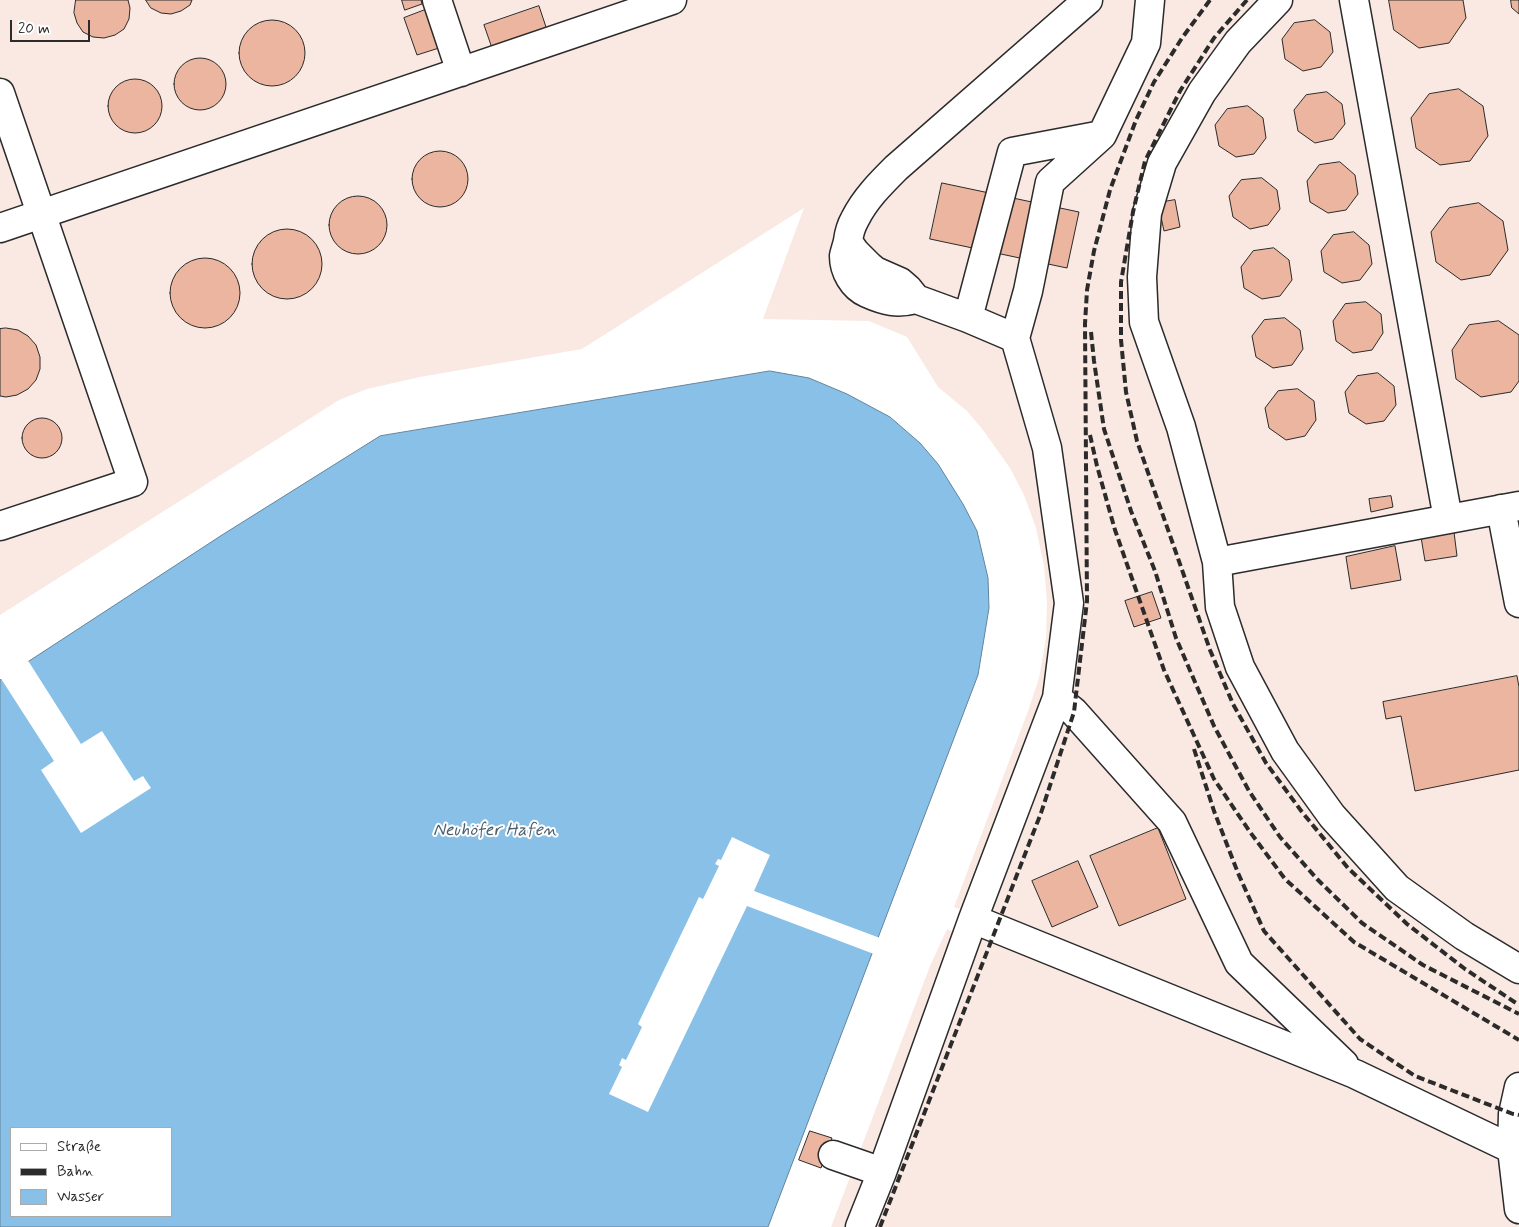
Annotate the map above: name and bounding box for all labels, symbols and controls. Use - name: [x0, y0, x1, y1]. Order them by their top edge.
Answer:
- scale bar: [12, 10, 92, 42]
- text: 20 m: [18, 19, 50, 39]
- water label: Neuhöfer Hafen: [433, 820, 557, 842]
- legend: [10, 1127, 172, 1217]
- text: Straße: [57, 1137, 101, 1157]
- text: Bahn: [57, 1162, 94, 1182]
- text: Wasser: [57, 1187, 104, 1207]

